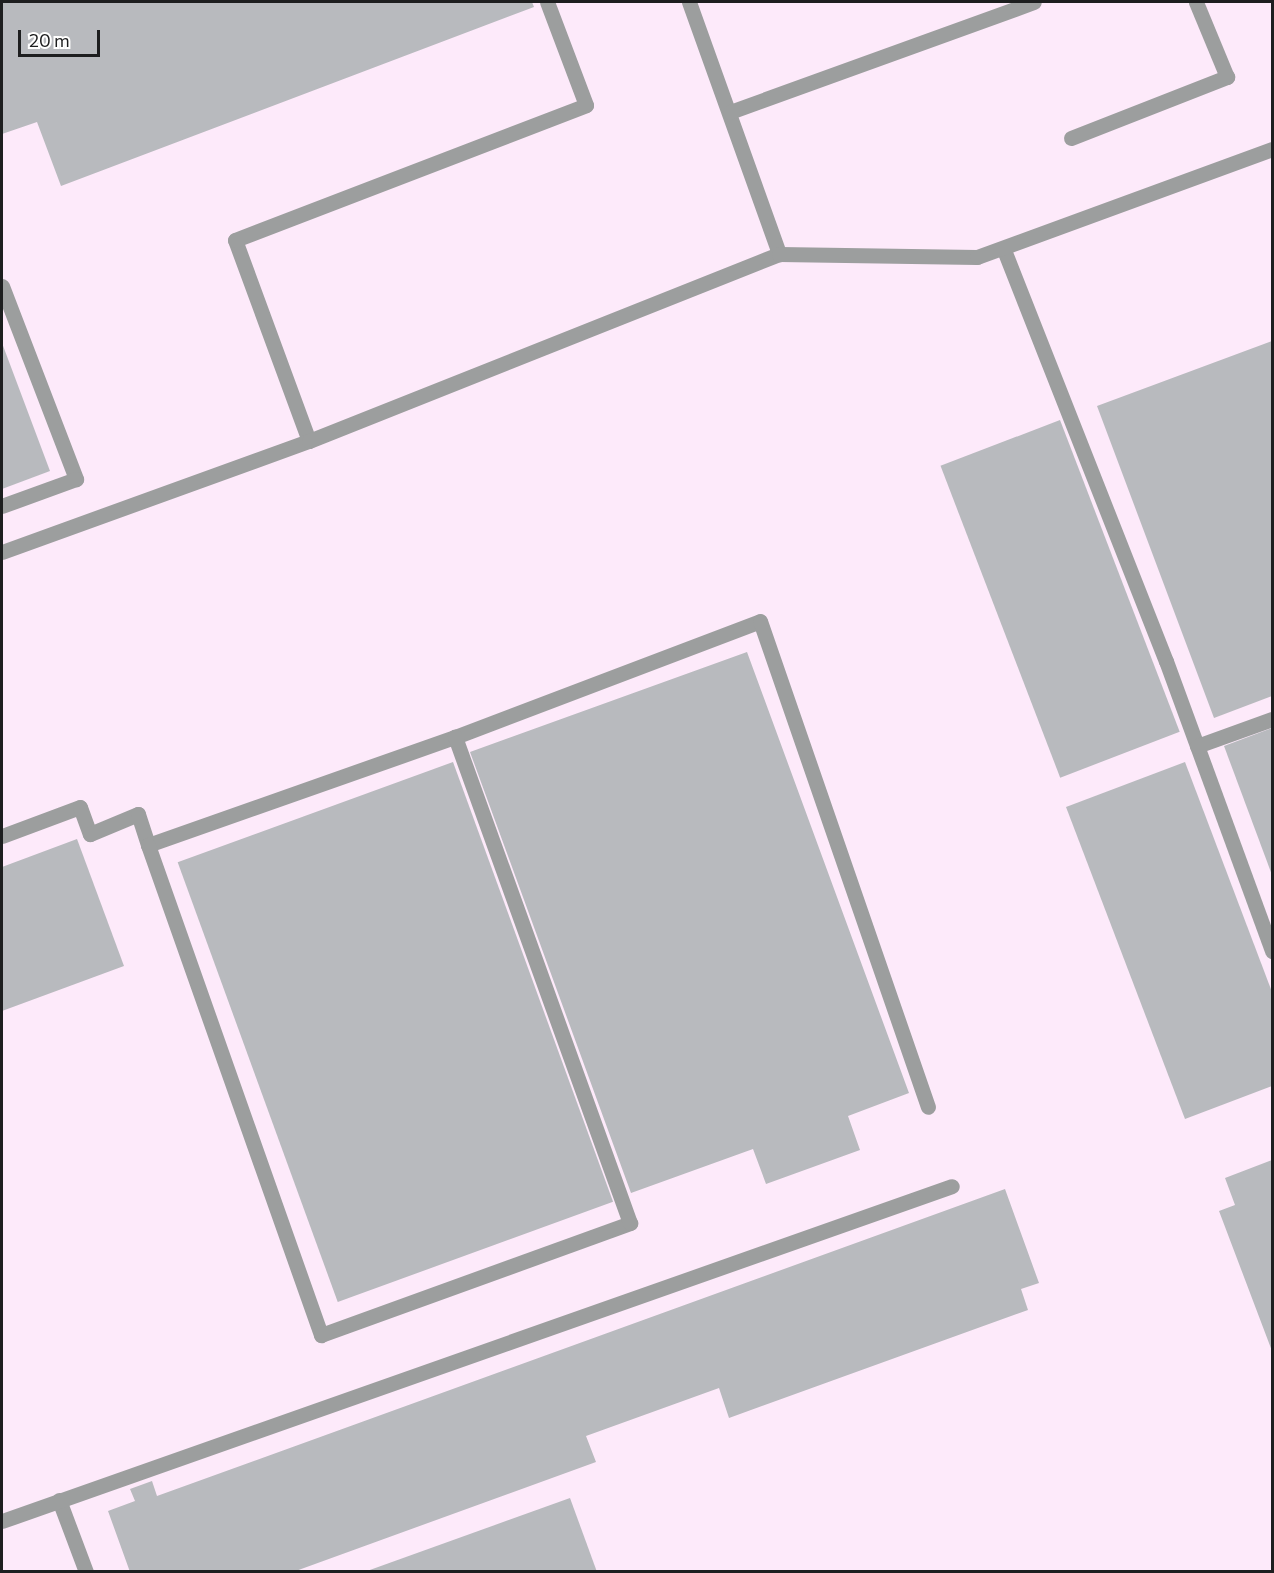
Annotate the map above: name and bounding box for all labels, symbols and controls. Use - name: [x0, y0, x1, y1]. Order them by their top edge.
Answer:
- scale bar: [21, 18, 104, 56]
- text: 20 m: [29, 29, 70, 51]

